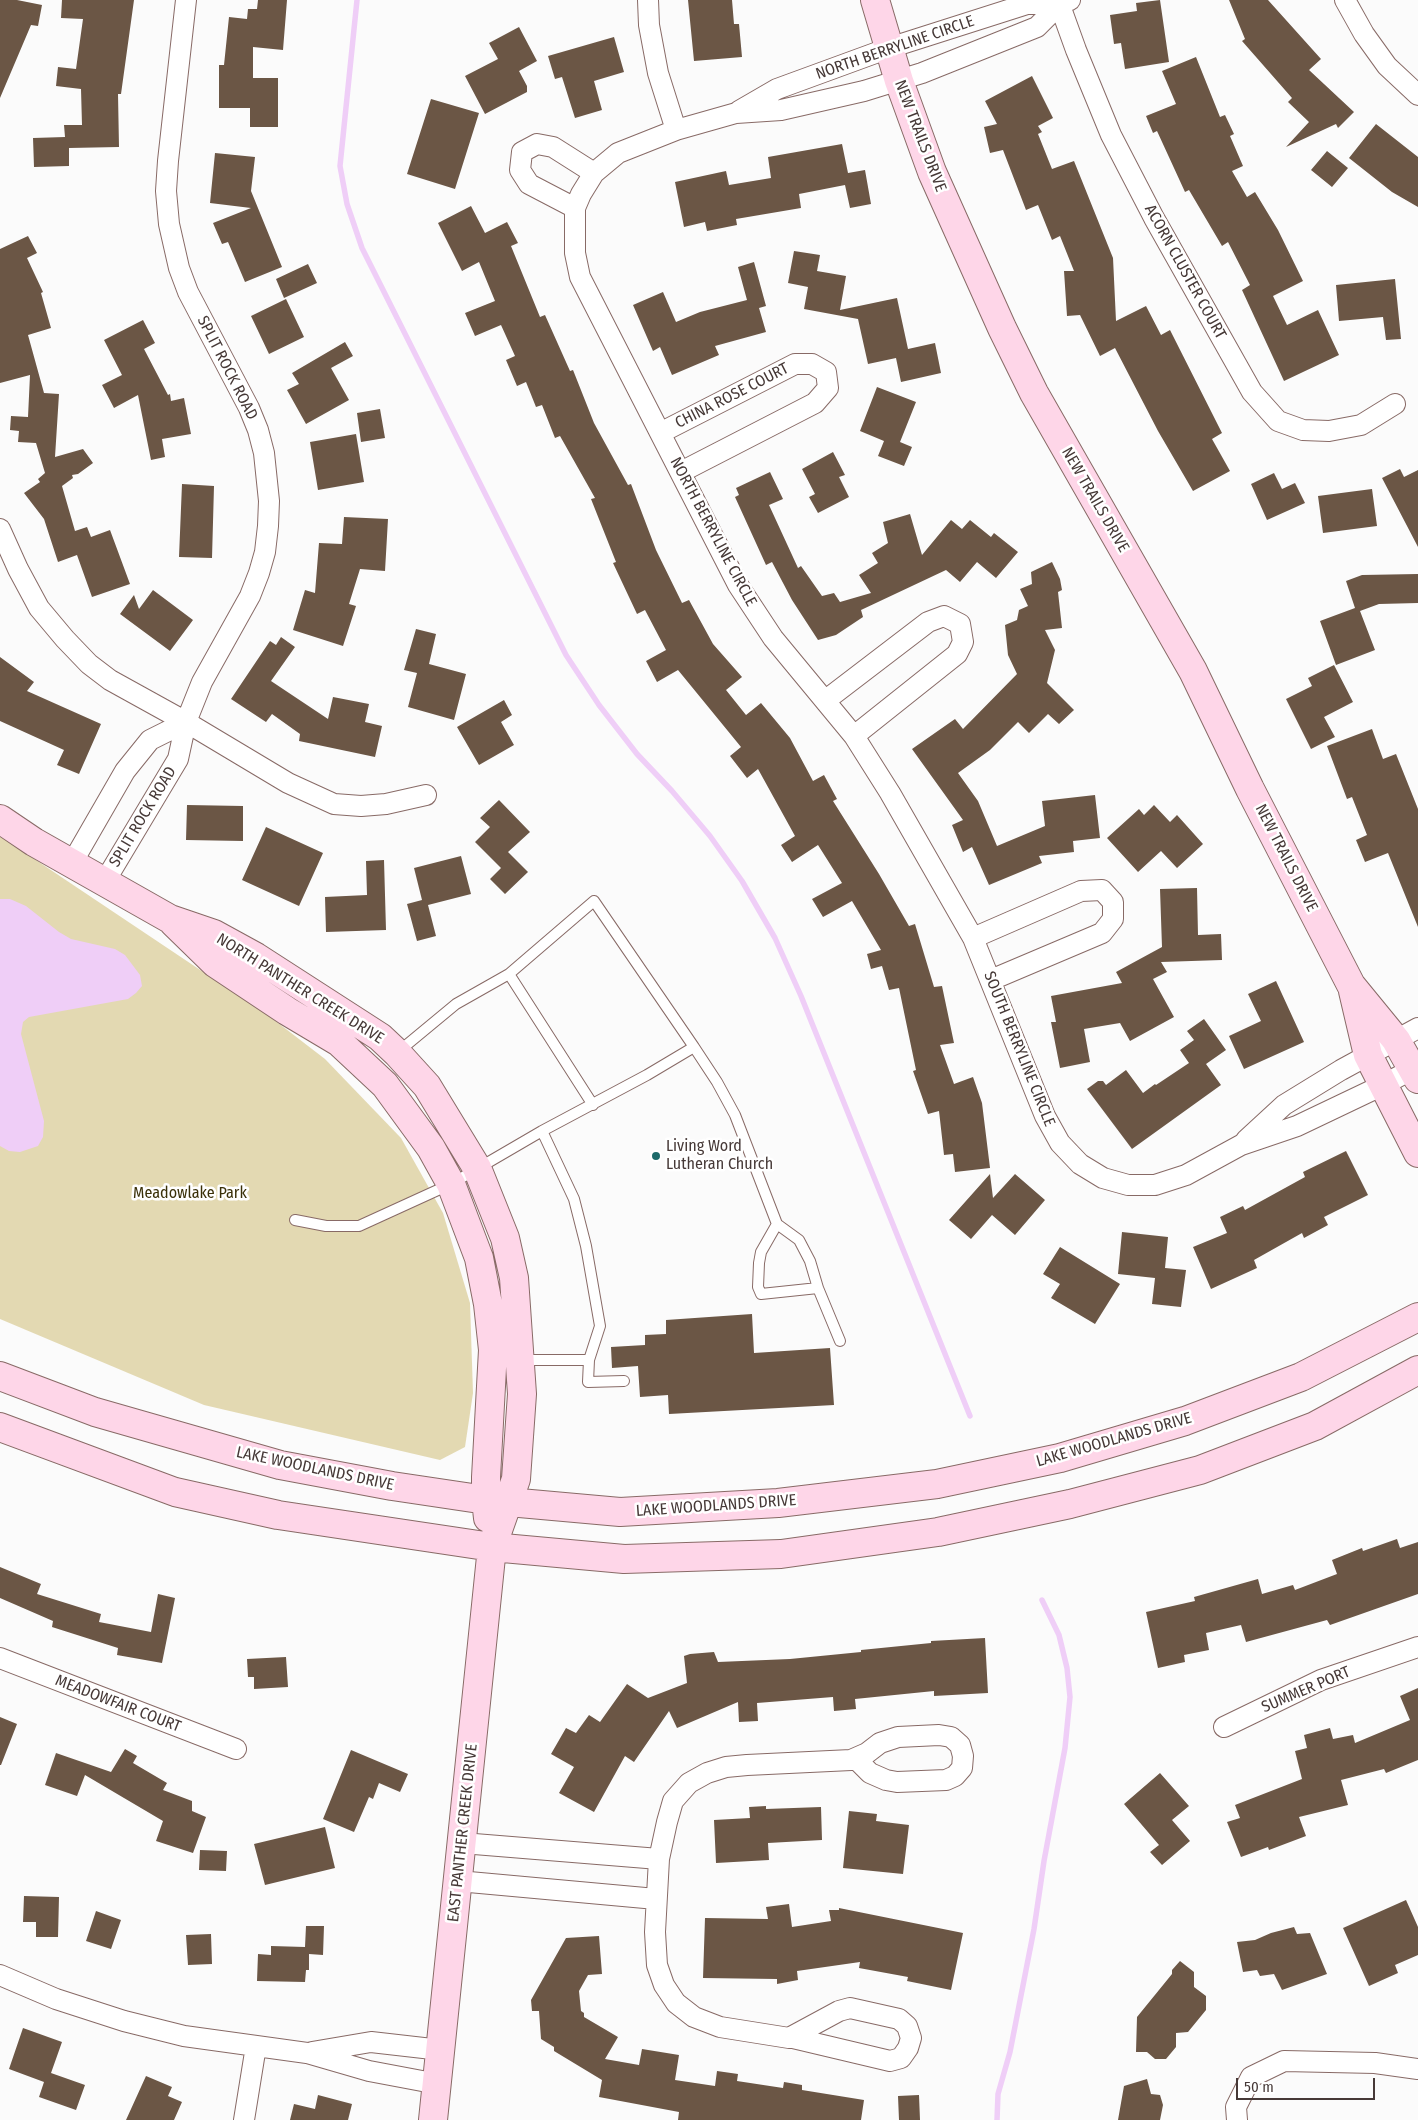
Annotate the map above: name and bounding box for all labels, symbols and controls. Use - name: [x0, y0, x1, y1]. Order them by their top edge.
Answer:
- street label: NORTH BERRYLINE CIRCLE: [813, 12, 977, 84]
- street label: NEW TRAILS DRIVE: [890, 77, 950, 195]
- street label: ACORN CLUSTER COURT: [1140, 202, 1230, 342]
- street label: SPLIT ROCK ROAD: [193, 313, 261, 423]
- street label: CHINA ROSE COURT: [672, 359, 792, 433]
- street label: NEW TRAILS DRIVE: [1057, 444, 1133, 556]
- street label: NORTH BERRYLINE CIRCLE: [666, 454, 760, 610]
- street label: SPLIT ROCK ROAD: [105, 763, 181, 871]
- street label: NEW TRAILS DRIVE: [1251, 801, 1321, 915]
- street label: NORTH PANTHER CREEK DRIVE: [213, 930, 387, 1048]
- street label: SOUTH BERRYLINE CIRCLE: [979, 969, 1059, 1129]
- place label: Living Word Lutheran Church: [666, 1137, 773, 1175]
- marker: Living Word Lutheran Church: [650, 1150, 662, 1162]
- park label: Meadowlake Park: [133, 1184, 247, 1204]
- street label: LAKE WOODLANDS DRIVE: [1034, 1409, 1194, 1471]
- street label: LAKE WOODLANDS DRIVE: [234, 1443, 396, 1495]
- street label: LAKE WOODLANDS DRIVE: [635, 1491, 797, 1521]
- street label: SUMMER PORT: [1259, 1663, 1353, 1717]
- street label: MEADOWFAIR COURT: [52, 1671, 184, 1737]
- street label: EAST PANTHER CREEK DRIVE: [444, 1743, 482, 1923]
- scale bar: [1238, 2068, 1377, 2100]
- text: 50 m: [1244, 2078, 1274, 2096]

